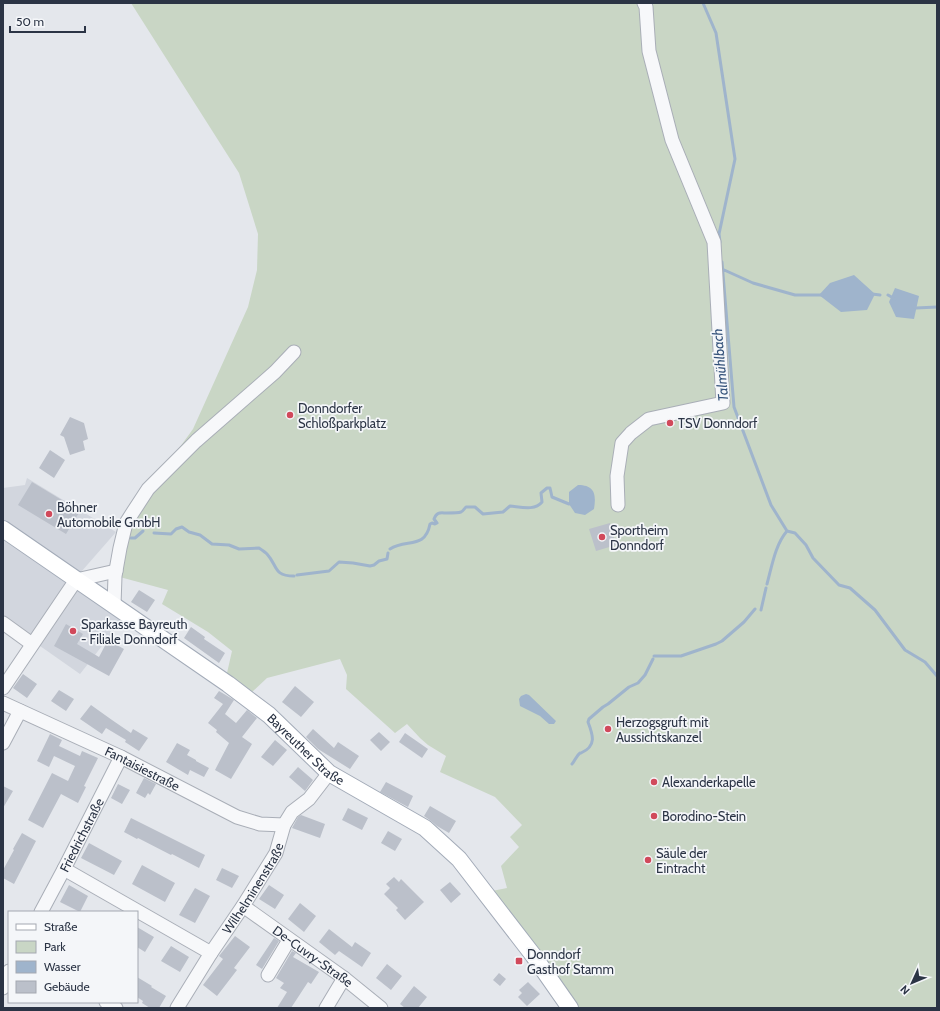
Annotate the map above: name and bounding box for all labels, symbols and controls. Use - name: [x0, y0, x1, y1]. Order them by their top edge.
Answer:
- scale bar: [10, 8, 85, 34]
- text: 50 m: [16, 14, 44, 29]
- water label: Talmühlbach: [708, 328, 732, 402]
- place label: Donndorfer Schloßparkplatz: [298, 400, 386, 431]
- marker: Donndorfer Schloßparkplatz: [285, 410, 295, 420]
- place label: TSV Donndorf: [678, 415, 758, 431]
- marker: TSV Donndorf: [665, 418, 675, 428]
- place label: Böhner Automobile GmbH: [57, 499, 160, 530]
- marker: Böhner Automobile GmbH: [44, 509, 54, 519]
- place label: Sportheim Donndorf: [610, 522, 668, 553]
- marker: Sportheim Donndorf: [597, 532, 607, 542]
- place label: Sparkasse Bayreuth - Filiale Donndorf: [81, 616, 188, 647]
- marker: Sparkasse Bayreuth - Filiale Donndorf: [68, 626, 78, 636]
- street label: Bayreuther Straße: [264, 710, 348, 788]
- place label: Herzogsgruft mit Aussichtskanzel: [616, 714, 709, 745]
- marker: Herzogsgruft mit Aussichtskanzel: [603, 724, 613, 734]
- street label: Fantaisiestraße: [102, 743, 183, 794]
- place label: Alexanderkapelle: [662, 774, 756, 790]
- marker: Alexanderkapelle: [649, 777, 659, 787]
- street label: Friedrichstraße: [56, 795, 107, 875]
- place label: Borodino-Stein: [662, 808, 746, 824]
- marker: Borodino-Stein: [649, 811, 659, 821]
- street label: Wilhelminenstraße: [219, 841, 287, 937]
- place label: Säule der Eintracht: [656, 845, 708, 876]
- marker: Säule der Eintracht: [643, 855, 653, 865]
- legend: [8, 911, 138, 1003]
- text: Straße: [44, 919, 77, 934]
- street label: De-Cuvry-Straße: [270, 922, 357, 990]
- text: Park: [44, 939, 66, 954]
- place label: Donndorf Gasthof Stamm: [527, 946, 614, 977]
- marker: Donndorf Gasthof Stamm: [514, 956, 524, 966]
- text: Wasser: [44, 959, 81, 974]
- north arrow: [892, 963, 932, 1003]
- text: Gebäude: [44, 979, 90, 994]
- text: N: [897, 982, 913, 998]

